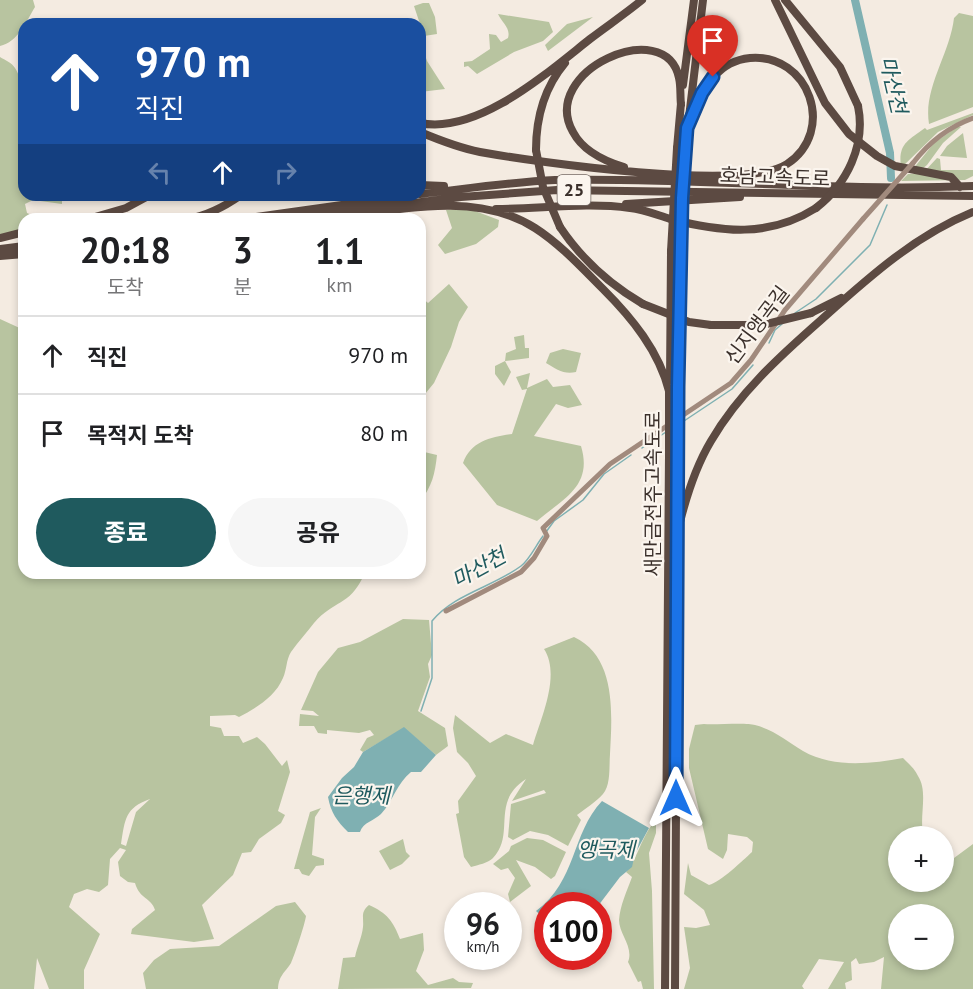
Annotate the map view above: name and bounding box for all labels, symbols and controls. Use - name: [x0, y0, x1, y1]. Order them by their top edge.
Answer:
- pin: [687, 15, 738, 77]
- icon: arrive: [696, 24, 729, 57]
- text: 970 m: [135, 34, 251, 89]
- icon: ahead: [36, 42, 114, 120]
- water label: 마산천: [874, 54, 914, 119]
- text: 직진: [135, 91, 185, 125]
- icon: left: [143, 156, 176, 189]
- icon: ahead: [206, 156, 239, 189]
- icon: right: [269, 156, 302, 189]
- street label: 호남고속도로: [719, 162, 831, 192]
- road number: 25: [558, 175, 590, 205]
- text: 20:18: [80, 226, 171, 273]
- text: 3: [233, 226, 253, 273]
- text: 1.1: [315, 227, 364, 274]
- text: km: [327, 272, 352, 298]
- text: 도착: [107, 274, 144, 300]
- text: 분: [234, 274, 252, 300]
- street label: 신지앵곡길: [719, 280, 795, 370]
- icon: ahead: [36, 339, 69, 372]
- text: 970 m: [348, 341, 408, 369]
- text: 직진: [87, 343, 127, 371]
- street label: 새만금전주고속도로: [640, 411, 666, 577]
- icon: arrive: [36, 417, 69, 450]
- text: 80 m: [360, 419, 408, 447]
- text: 목적지 도착: [87, 421, 194, 449]
- button: 종료: [36, 498, 216, 567]
- button: 공유: [228, 498, 408, 567]
- water label: 마산천: [447, 540, 513, 593]
- position arrow: [644, 766, 708, 830]
- water label: 은행제: [332, 782, 393, 809]
- map controls: [888, 826, 954, 970]
- button: +: [888, 826, 954, 892]
- water label: 앵곡제: [577, 836, 638, 863]
- speed limit sign: 100: [534, 892, 612, 970]
- text: 96: [466, 904, 500, 943]
- button: −: [888, 904, 954, 970]
- text: km/h: [467, 937, 499, 956]

